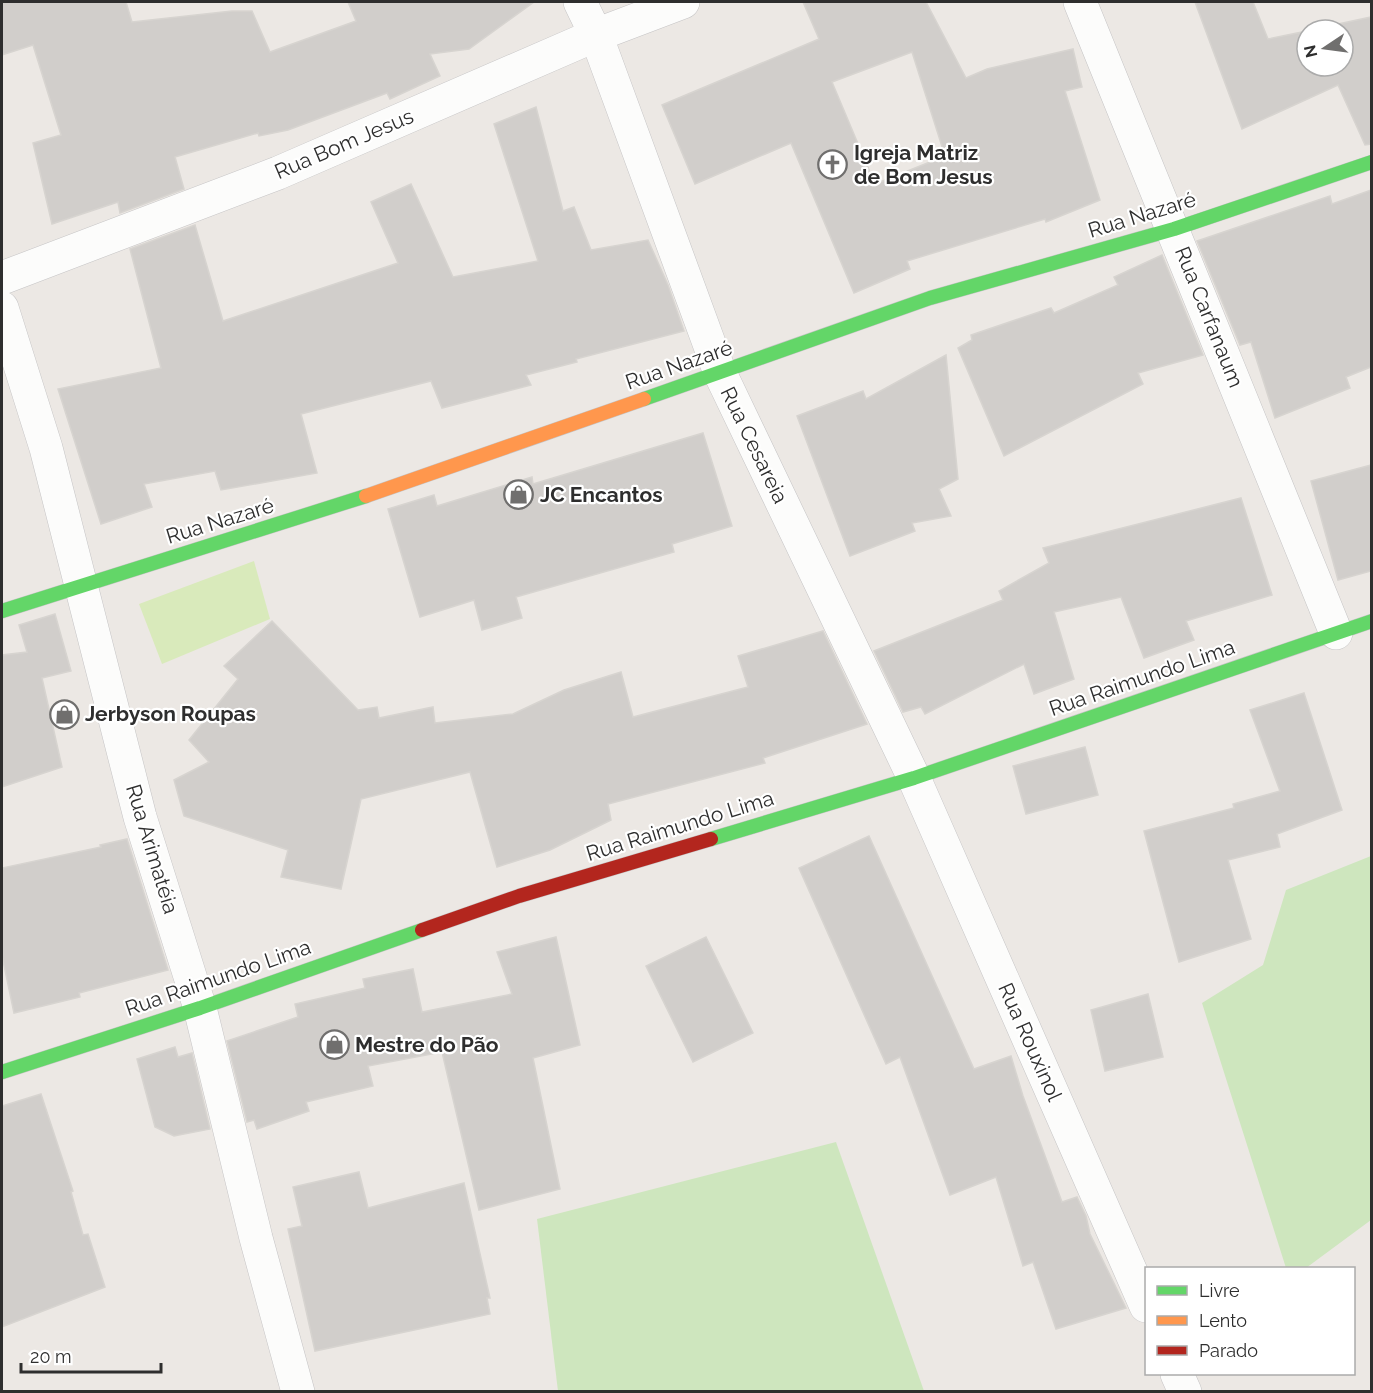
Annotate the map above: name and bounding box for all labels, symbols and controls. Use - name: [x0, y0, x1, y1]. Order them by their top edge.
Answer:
- north arrow: [1295, 18, 1355, 78]
- text: N: [1300, 43, 1322, 59]
- street label: Rua Bom Jesus: [271, 103, 417, 184]
- place label: Igreja Matriz de Bom Jesus: [854, 140, 993, 189]
- church icon: Igreja Matriz de Bom Jesus: [817, 149, 849, 181]
- street label: Rua Nazaré: [1085, 186, 1199, 243]
- street label: Rua Carfanaum: [1170, 243, 1249, 391]
- street label: Rua Nazaré: [622, 335, 736, 394]
- street label: Rua Cesareia: [715, 382, 793, 507]
- shop icon: JC Encantos: [503, 479, 535, 511]
- place label: JC Encantos: [540, 482, 663, 507]
- street label: Rua Nazaré: [163, 492, 277, 549]
- street label: Rua Raimundo Lima: [1046, 634, 1238, 721]
- shop icon: Jerbyson Roupas: [48, 698, 80, 730]
- place label: Jerbyson Roupas: [85, 701, 256, 726]
- street label: Rua Arimatéia: [121, 781, 184, 917]
- street label: Rua Raimundo Lima: [583, 785, 777, 866]
- street label: Rua Raimundo Lima: [122, 934, 314, 1021]
- street label: Rua Rouxinol: [993, 979, 1068, 1105]
- shop icon: Mestre do Pão: [318, 1029, 350, 1061]
- place label: Mestre do Pão: [355, 1032, 499, 1057]
- legend: [1145, 1267, 1355, 1375]
- text: Livre: [1199, 1280, 1240, 1301]
- text: Lento: [1199, 1310, 1247, 1331]
- scale bar: [21, 1336, 160, 1374]
- text: Parado: [1199, 1340, 1258, 1361]
- text: 20 m: [30, 1346, 72, 1367]

